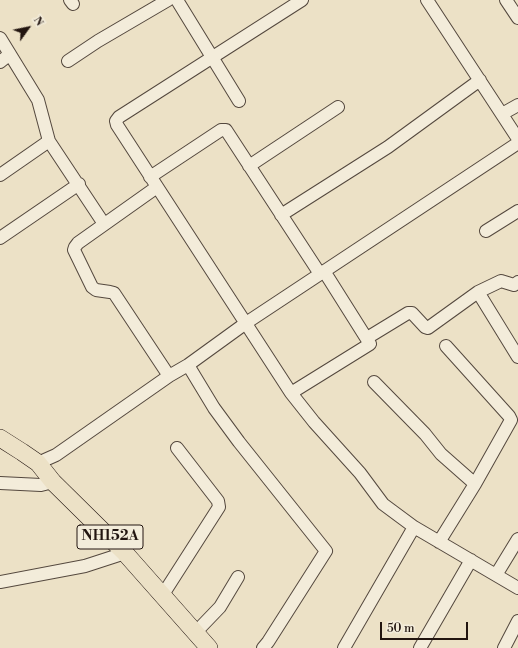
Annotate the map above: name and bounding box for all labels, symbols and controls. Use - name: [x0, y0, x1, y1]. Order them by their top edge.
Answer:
- north arrow: [8, 8, 48, 48]
- text: N: [30, 14, 46, 29]
- road number: NH152A: [77, 525, 143, 549]
- scale bar: [382, 614, 470, 640]
- text: 50 m: [387, 621, 415, 636]

